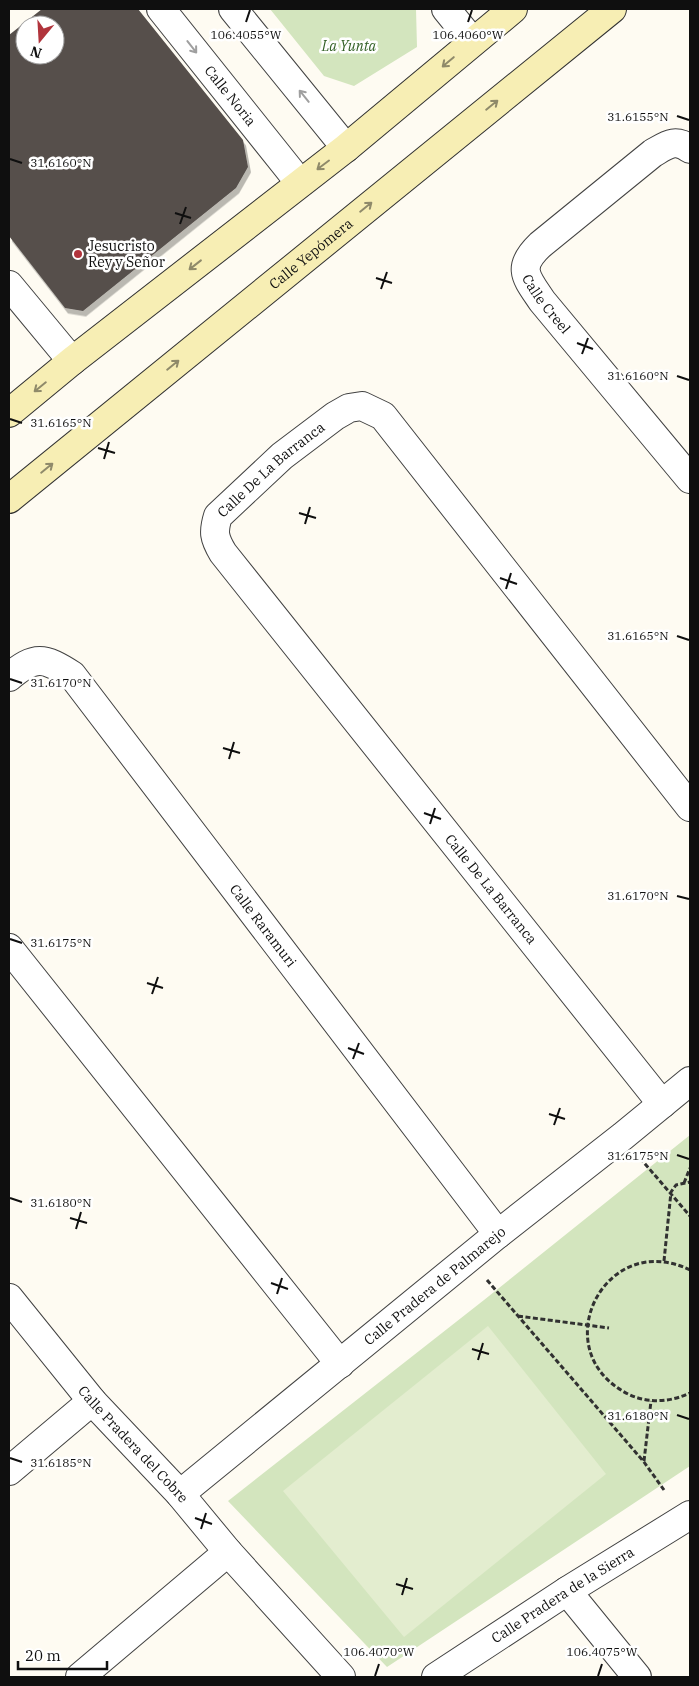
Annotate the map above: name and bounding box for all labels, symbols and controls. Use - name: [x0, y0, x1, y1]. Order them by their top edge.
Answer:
- north arrow: [15, 15, 65, 65]
- text: 106.4055°W: [211, 27, 282, 42]
- text: 106.4060°W: [433, 27, 504, 42]
- park label: La Yunta: [321, 37, 377, 55]
- one-way arrow: [186, 40, 197, 53]
- text: N: [28, 42, 44, 63]
- one-way arrow: [442, 56, 455, 67]
- street label: Calle Noria: [201, 62, 260, 130]
- one-way arrow: [299, 90, 310, 103]
- one-way arrow: [486, 99, 499, 110]
- text: 31.6155°N: [607, 109, 669, 124]
- text: 31.6160°N: [30, 155, 92, 170]
- one-way arrow: [317, 160, 330, 171]
- one-way arrow: [359, 202, 372, 213]
- street label: Calle Yepómera: [265, 214, 357, 293]
- place label: Jesucristo Rey y Señor: [88, 237, 166, 271]
- marker: Jesucristo Rey y Señor: [72, 248, 84, 260]
- one-way arrow: [188, 260, 202, 270]
- street label: Calle Creel: [518, 271, 574, 337]
- one-way arrow: [166, 360, 179, 371]
- text: 31.6160°N: [607, 368, 669, 383]
- one-way arrow: [33, 382, 46, 393]
- text: 31.6165°N: [30, 415, 92, 430]
- street label: Calle De La Barranca: [213, 418, 328, 521]
- one-way arrow: [40, 462, 53, 473]
- text: 31.6165°N: [607, 628, 669, 643]
- text: 31.6170°N: [30, 675, 92, 690]
- street label: Calle De La Barranca: [441, 830, 541, 948]
- street label: Calle Raramuri: [226, 881, 300, 971]
- text: 31.6170°N: [607, 888, 669, 903]
- text: 31.6175°N: [30, 935, 92, 950]
- text: 31.6175°N: [607, 1148, 669, 1163]
- text: 31.6180°N: [30, 1195, 92, 1210]
- street label: Calle Pradera de Palmarejo: [360, 1222, 509, 1349]
- street label: Calle Pradera del Cobre: [74, 1382, 192, 1506]
- text: 31.6180°N: [607, 1408, 669, 1423]
- text: 31.6185°N: [30, 1455, 92, 1470]
- street label: Calle Pradera de la Sierra: [488, 1543, 638, 1647]
- scale bar: [18, 1638, 106, 1670]
- text: 106.4070°W: [344, 1644, 415, 1659]
- text: 106.4075°W: [567, 1644, 638, 1659]
- text: 20 m: [25, 1646, 61, 1665]

